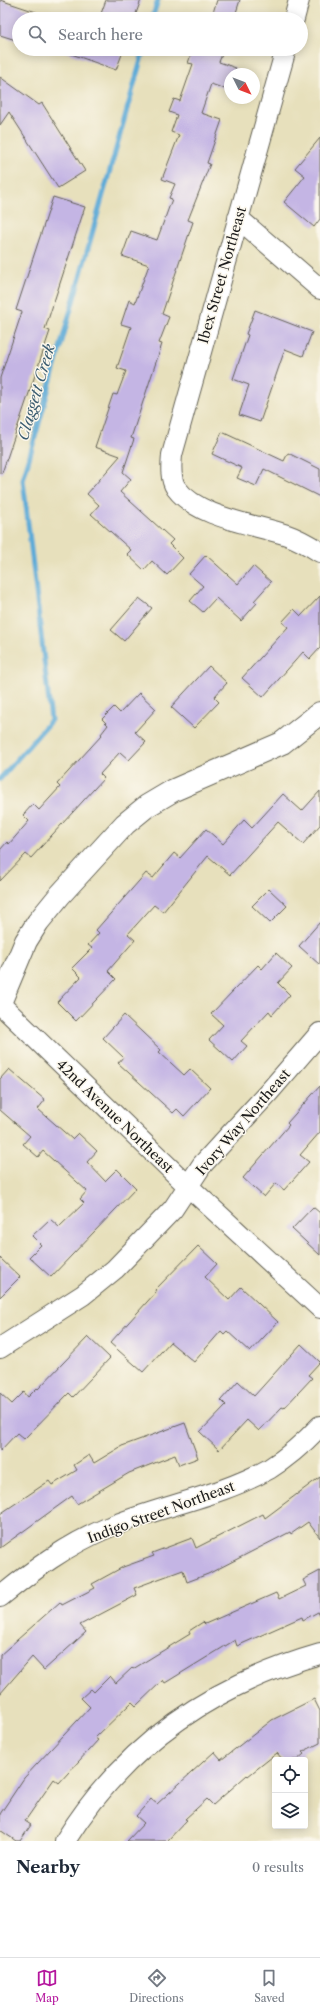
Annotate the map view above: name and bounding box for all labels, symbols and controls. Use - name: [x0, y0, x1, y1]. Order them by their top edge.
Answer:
- search box: [12, 12, 308, 56]
- icon: search: [26, 23, 48, 45]
- text: Search here: [58, 25, 143, 44]
- north arrow: [224, 68, 260, 104]
- street label: Ibex Street Northeast: [194, 204, 250, 346]
- water label: Claggett Creek: [13, 341, 59, 442]
- street label: 42nd Avenue Northeast: [53, 1055, 177, 1177]
- street label: Ivory Way Northeast: [192, 1065, 294, 1179]
- street label: Indigo Street Northeast: [85, 1477, 237, 1547]
- map controls: [272, 1757, 308, 1829]
- button: locate: [272, 1757, 308, 1793]
- button: layers: [272, 1793, 308, 1829]
- text: Nearby: [16, 1857, 80, 1877]
- text: 0 results: [252, 1859, 304, 1875]
- tab: Map: [35, 1967, 59, 2005]
- tab: Directions: [129, 1967, 184, 2005]
- tab: Saved: [254, 1967, 285, 2005]

